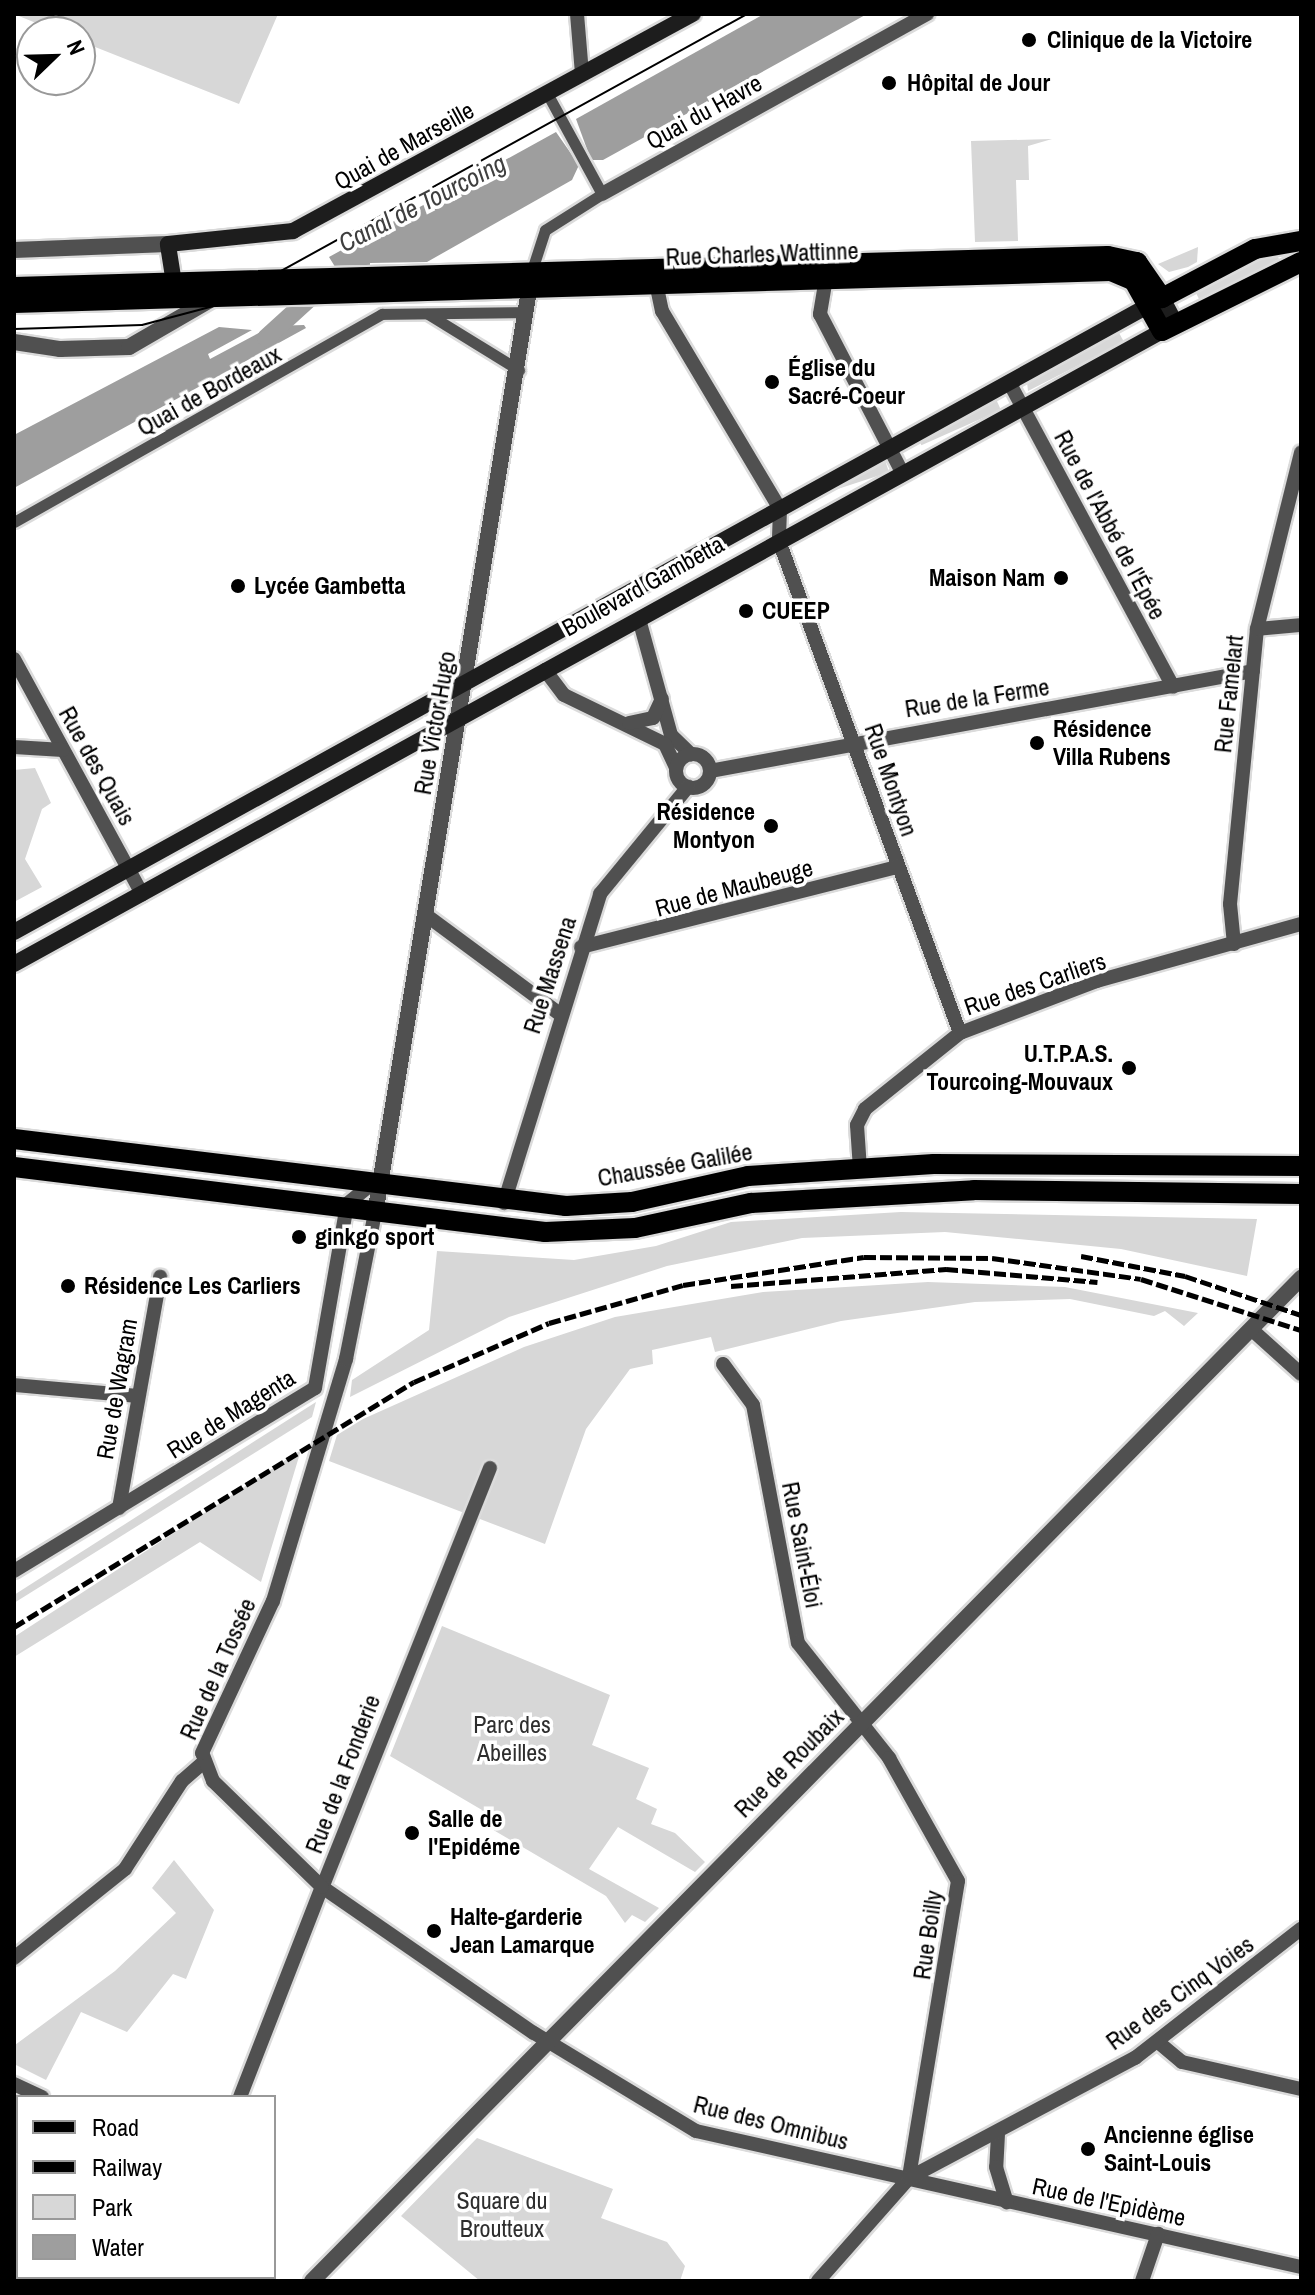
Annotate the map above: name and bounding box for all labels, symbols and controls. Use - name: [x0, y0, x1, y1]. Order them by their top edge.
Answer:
- north arrow: [16, 16, 96, 96]
- place label: Clinique de la Victoire: [1047, 26, 1252, 54]
- marker: Clinique de la Victoire: [1018, 29, 1040, 51]
- text: N: [60, 36, 93, 59]
- street label: Quai du Havre: [641, 68, 767, 156]
- place label: Hôpital de Jour: [907, 69, 1050, 97]
- marker: Hôpital de Jour: [878, 72, 900, 94]
- street label: Quai de Marseille: [329, 96, 479, 196]
- water label: Canal de Tourcoing: [333, 147, 511, 259]
- street label: Rue Charles Wattinne: [665, 236, 859, 272]
- street label: Quai de Bordeaux: [132, 340, 286, 442]
- place label: Église du Sacré-Coeur: [788, 354, 905, 410]
- marker: Église du Sacré-Coeur: [763, 373, 781, 391]
- street label: Rue de l'Abbé de l'Épée: [1048, 426, 1172, 624]
- street label: Boulevard Gambetta: [557, 530, 729, 642]
- place label: Maison Nam: [929, 564, 1045, 592]
- marker: Maison Nam: [1052, 569, 1070, 587]
- place label: Lycée Gambetta: [254, 572, 405, 600]
- marker: Lycée Gambetta: [229, 577, 247, 595]
- place label: CUEEP: [762, 597, 830, 625]
- marker: CUEEP: [737, 602, 755, 620]
- street label: Rue Famelart: [1208, 634, 1250, 754]
- street label: Rue Victor Hugo: [408, 649, 462, 797]
- street label: Rue de la Ferme: [903, 672, 1051, 724]
- street label: Rue des Quais: [53, 702, 141, 830]
- place label: Résidence Villa Rubens: [1053, 715, 1171, 771]
- street label: Rue Montyon: [858, 720, 924, 840]
- marker: Résidence Villa Rubens: [1028, 734, 1046, 752]
- place label: Résidence Montyon: [657, 798, 755, 854]
- marker: Résidence Montyon: [762, 817, 780, 835]
- street label: Rue de Maubeuge: [652, 853, 816, 923]
- street label: Rue Massena: [518, 913, 582, 1037]
- street label: Rue des Carliers: [961, 946, 1109, 1022]
- place label: U.T.P.A.S. Tourcoing-Mouvaux: [926, 1040, 1113, 1096]
- marker: U.T.P.A.S. Tourcoing-Mouvaux: [1120, 1059, 1138, 1077]
- street label: Chaussée Galilée: [595, 1137, 755, 1193]
- place label: ginkgo sport: [315, 1223, 434, 1251]
- marker: ginkgo sport: [290, 1228, 308, 1246]
- place label: Résidence Les Carliers: [84, 1272, 301, 1300]
- marker: Résidence Les Carliers: [59, 1277, 77, 1295]
- street label: Rue de Wagram: [90, 1316, 144, 1462]
- street label: Rue de Magenta: [162, 1363, 300, 1465]
- street label: Rue Saint-Éloi: [776, 1479, 828, 1611]
- street label: Rue de la Tossée: [174, 1594, 262, 1744]
- street label: Rue de la Fonderie: [300, 1691, 386, 1857]
- street label: Rue de Roubaix: [729, 1703, 849, 1823]
- park label: Parc des Abeilles: [473, 1711, 551, 1767]
- place label: Salle de l'Epidéme: [428, 1805, 520, 1861]
- marker: Salle de l'Epidéme: [403, 1824, 421, 1842]
- street label: Rue Boilly: [907, 1889, 949, 1981]
- place label: Halte-garderie Jean Lamarque: [450, 1903, 594, 1959]
- marker: Halte-garderie Jean Lamarque: [425, 1922, 443, 1940]
- street label: Rue des Cinq Voies: [1101, 1930, 1259, 2056]
- street label: Rue des Omnibus: [691, 2090, 851, 2156]
- legend: [16, 2095, 276, 2279]
- text: Road: [92, 2111, 139, 2143]
- place label: Ancienne église Saint-Louis: [1104, 2121, 1254, 2177]
- marker: Ancienne église Saint-Louis: [1079, 2140, 1097, 2158]
- text: Railway: [92, 2151, 162, 2183]
- street label: Rue de l'Epidème: [1030, 2172, 1188, 2232]
- park label: Square du Broutteux: [457, 2187, 547, 2243]
- text: Park: [92, 2191, 132, 2223]
- text: Water: [92, 2231, 144, 2263]

